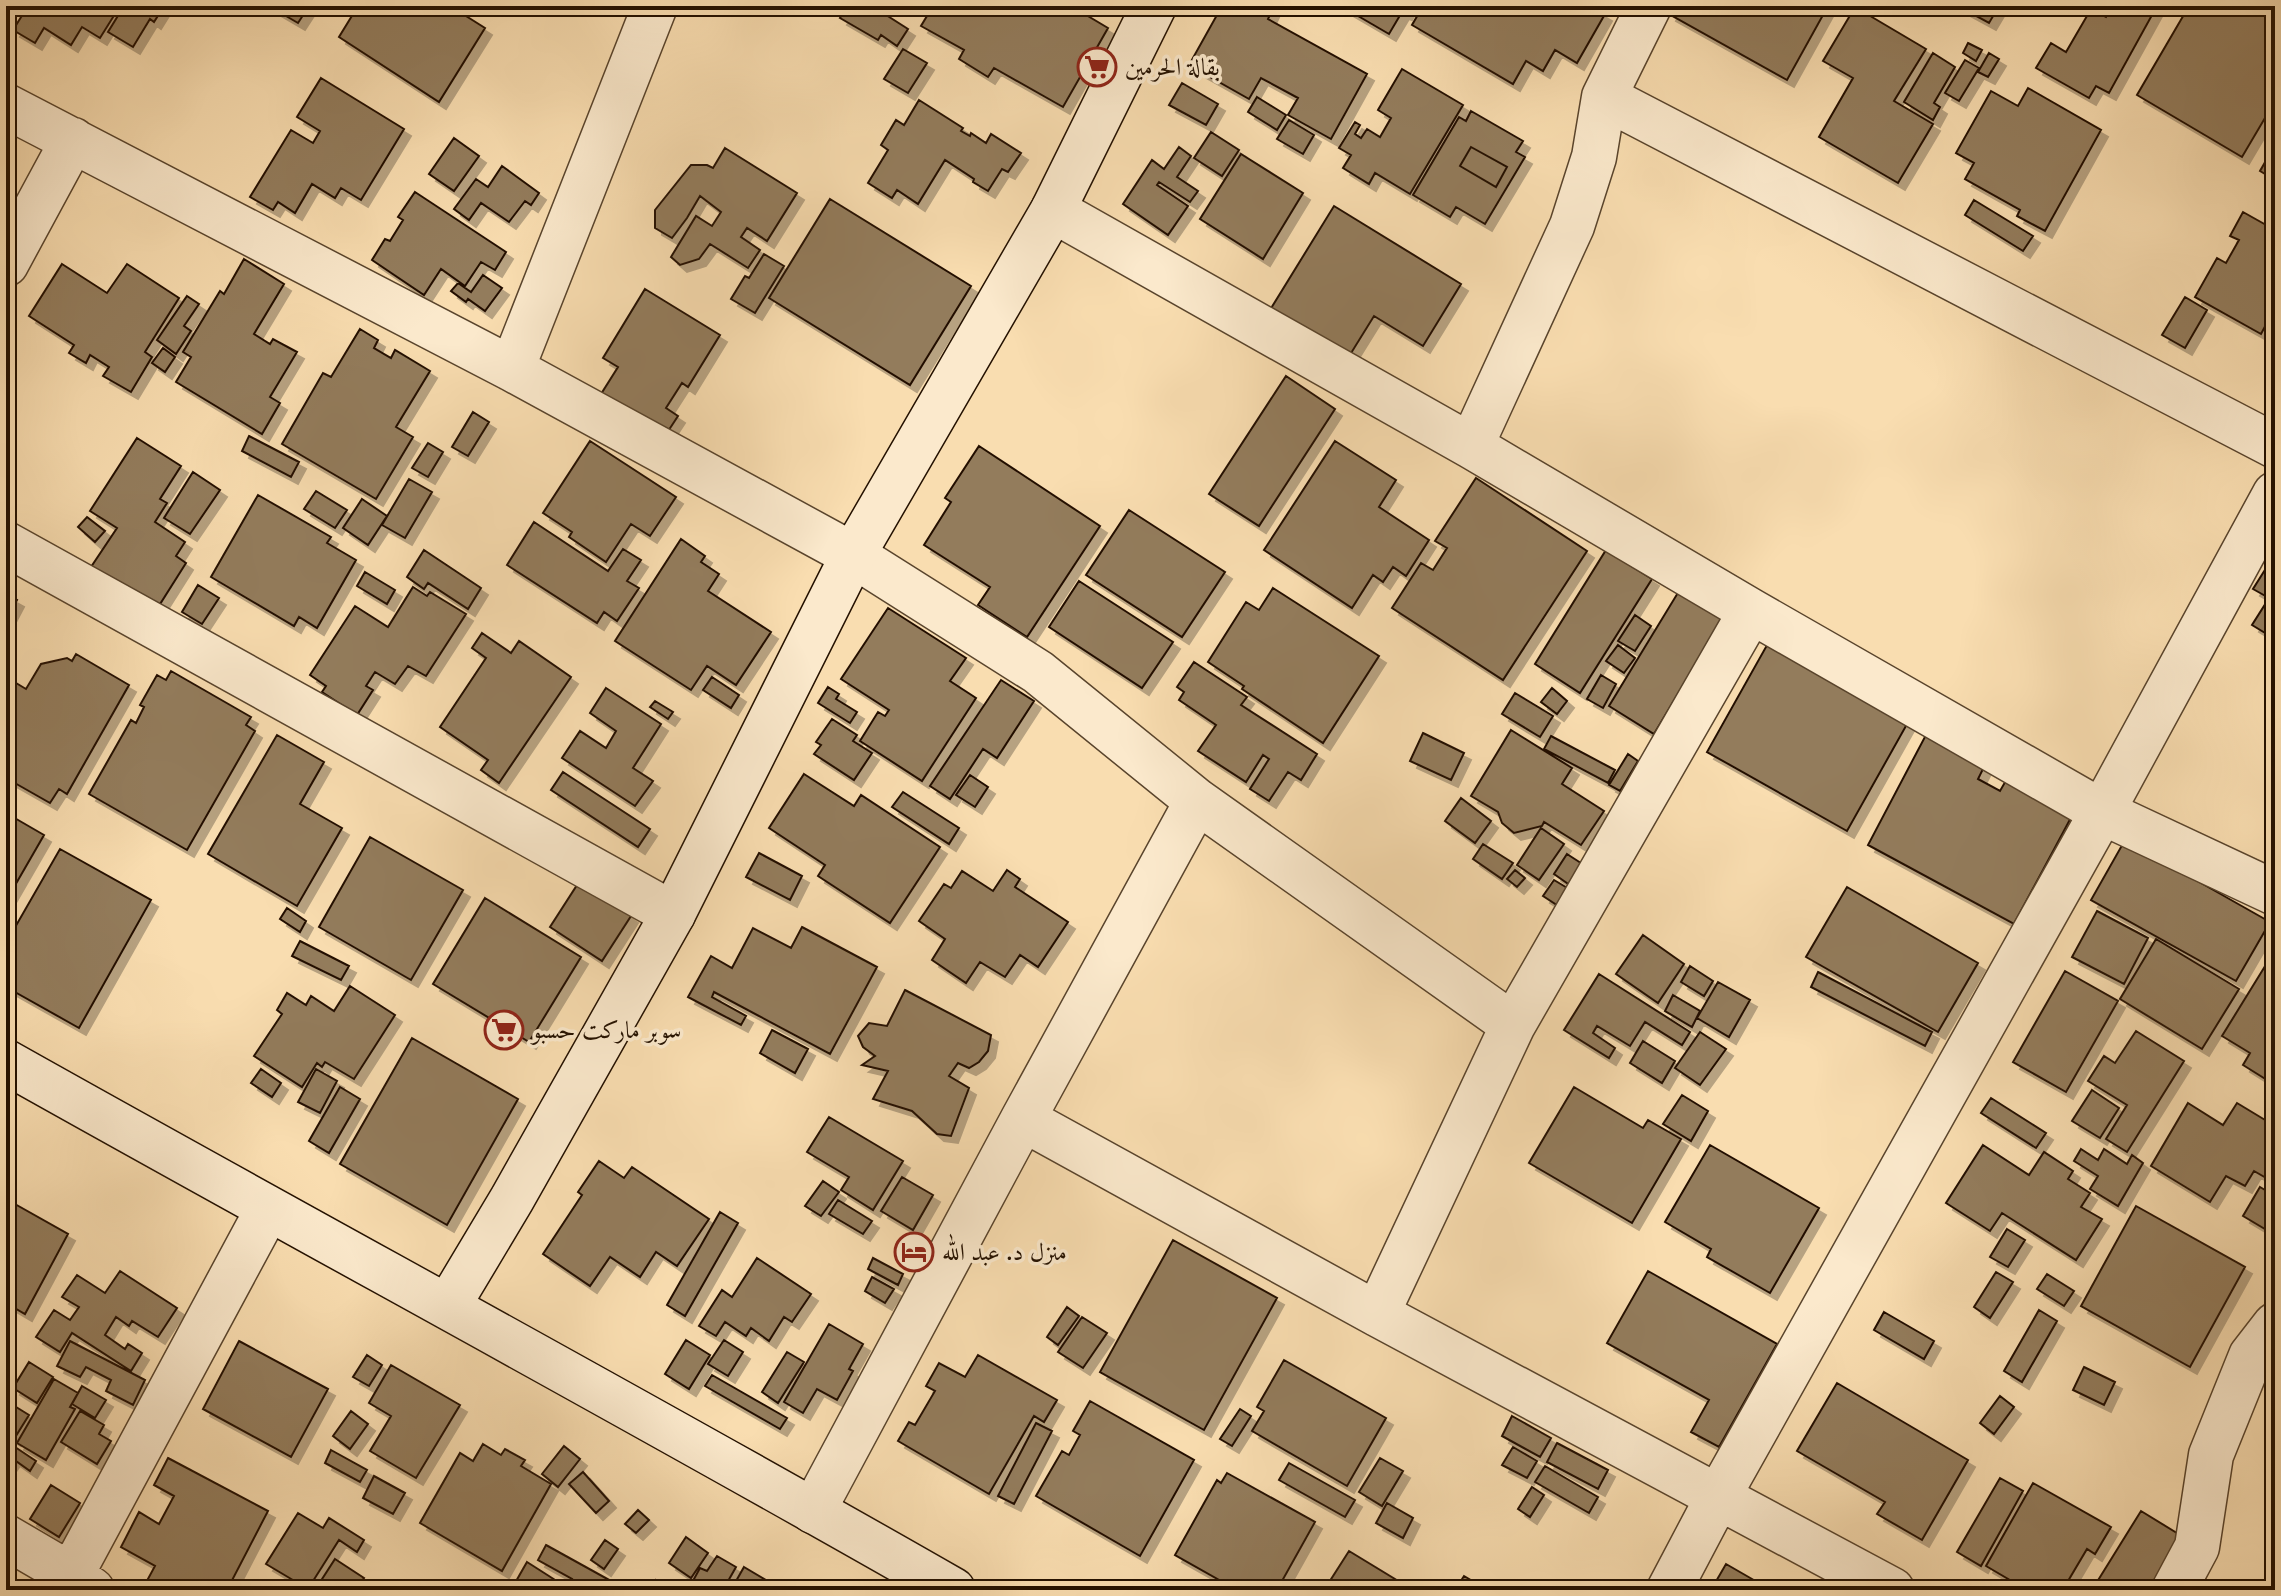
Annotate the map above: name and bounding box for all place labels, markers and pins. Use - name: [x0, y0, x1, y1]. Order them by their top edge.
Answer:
- supermarket icon: بقالة الحرمين: [1076, 46, 1118, 88]
- place label: بقالة الحرمين: [1125, 52, 1220, 82]
- supermarket icon: سوبر ماركت حسبو: [483, 1009, 525, 1051]
- place label: سوبر ماركت حسبو: [530, 1015, 682, 1045]
- hotel icon: منزل د. عبد الله: [893, 1231, 935, 1273]
- place label: منزل د. عبد الله: [942, 1233, 1067, 1266]

